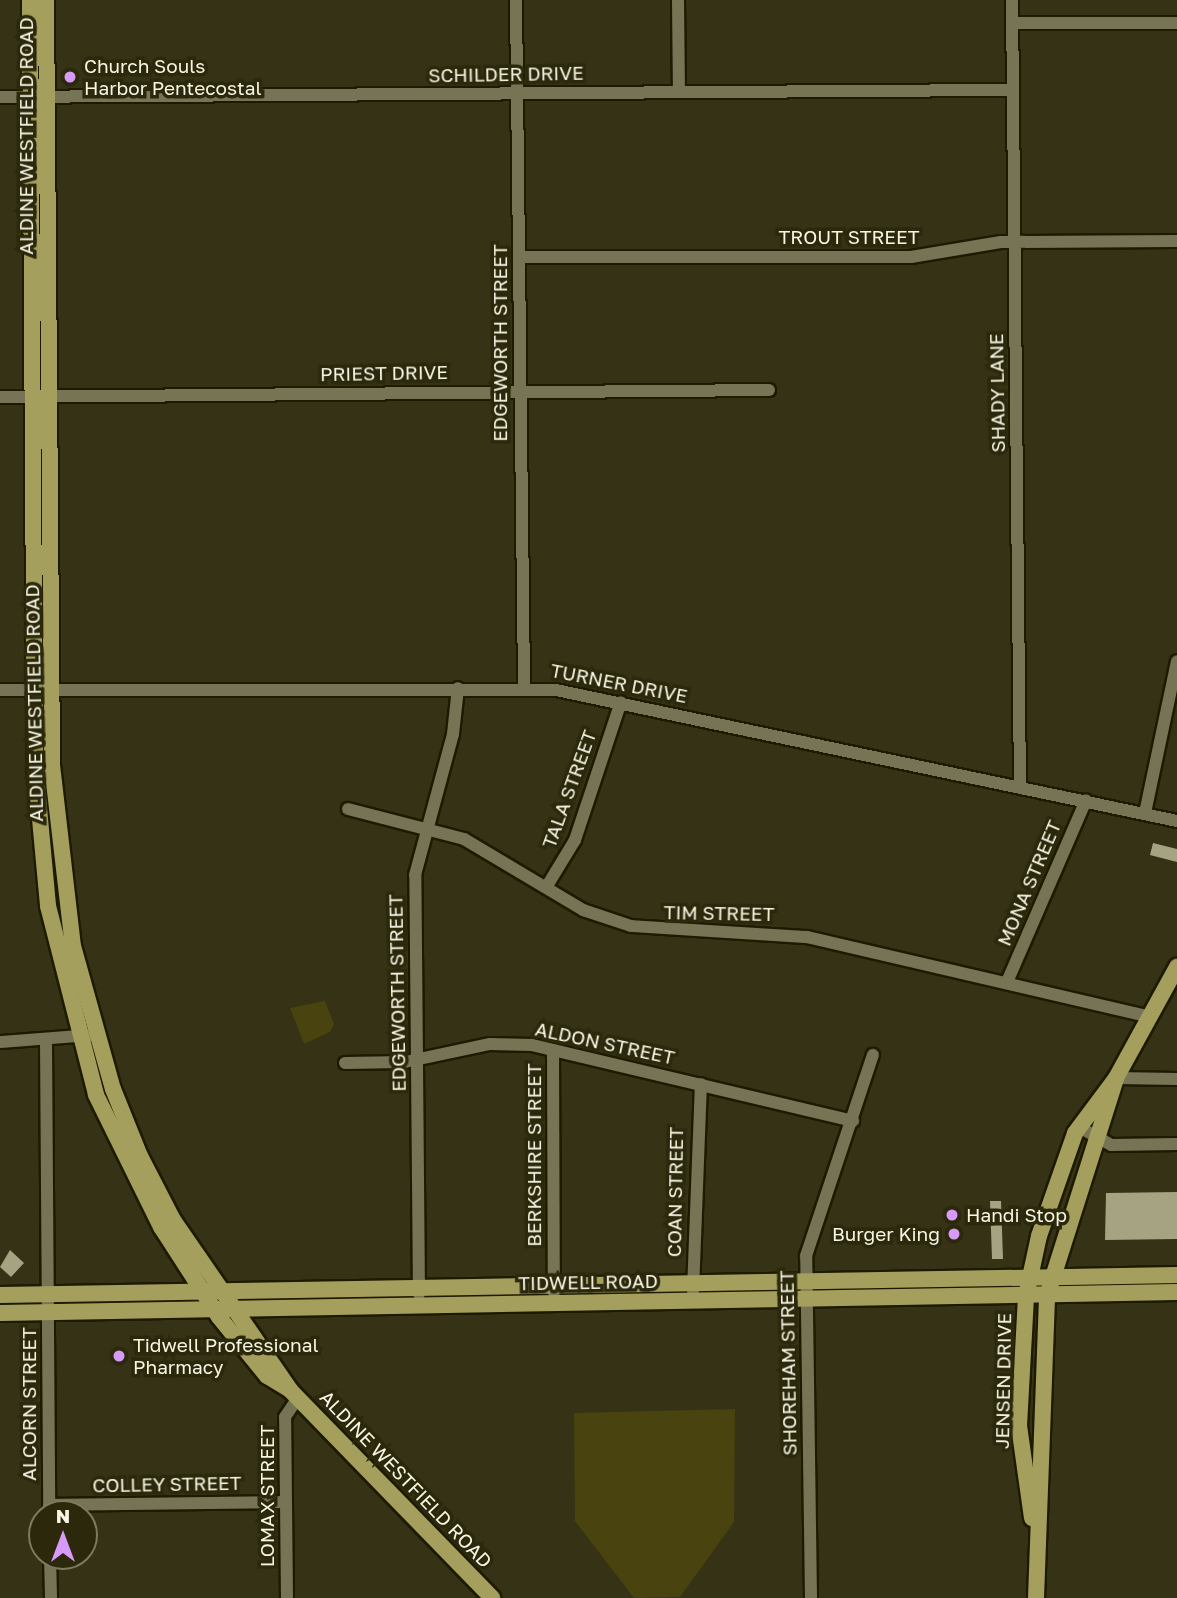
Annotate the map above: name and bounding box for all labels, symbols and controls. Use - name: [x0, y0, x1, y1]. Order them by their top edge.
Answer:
- street label: ALDINE WESTFIELD ROAD: [15, 17, 37, 255]
- place label: Church Souls Harbor Pentecostal: [84, 55, 261, 99]
- street label: SCHILDER DRIVE: [428, 61, 584, 87]
- marker: Church Souls Harbor Pentecostal: [62, 69, 78, 85]
- street label: TROUT STREET: [779, 226, 919, 248]
- street label: EDGEWORTH STREET: [489, 244, 511, 442]
- street label: SHADY LANE: [985, 333, 1009, 453]
- street label: PRIEST DRIVE: [320, 360, 448, 386]
- street label: ALDINE WESTFIELD ROAD: [21, 584, 47, 822]
- street label: TURNER DRIVE: [549, 659, 689, 707]
- street label: TALA STREET: [537, 727, 601, 851]
- street label: MONA STREET: [992, 817, 1066, 949]
- street label: EDGEWORTH STREET: [384, 894, 410, 1092]
- street label: TIM STREET: [663, 901, 775, 925]
- street label: ALDON STREET: [533, 1017, 677, 1069]
- street label: BERKSHIRE STREET: [523, 1063, 545, 1247]
- street label: COAN STREET: [662, 1127, 688, 1257]
- place label: Handi Stop: [966, 1204, 1067, 1226]
- marker: Handi Stop: [944, 1207, 960, 1223]
- place label: Burger King: [832, 1223, 940, 1245]
- marker: Burger King: [946, 1226, 962, 1242]
- street label: TIDWELL ROAD: [518, 1269, 658, 1295]
- street label: SHOREHAM STREET: [775, 1270, 801, 1456]
- street label: JENSEN DRIVE: [990, 1313, 1016, 1449]
- street label: ALCORN STREET: [18, 1327, 40, 1481]
- place label: Tidwell Professional Pharmacy: [133, 1334, 318, 1378]
- marker: Tidwell Professional Pharmacy: [111, 1348, 127, 1364]
- street label: ALDINE WESTFIELD ROAD: [315, 1386, 497, 1572]
- street label: LOMAX STREET: [256, 1425, 278, 1567]
- street label: COLLEY STREET: [92, 1471, 242, 1497]
- north arrow: [28, 1500, 98, 1570]
- text: N: [56, 1504, 70, 1527]

